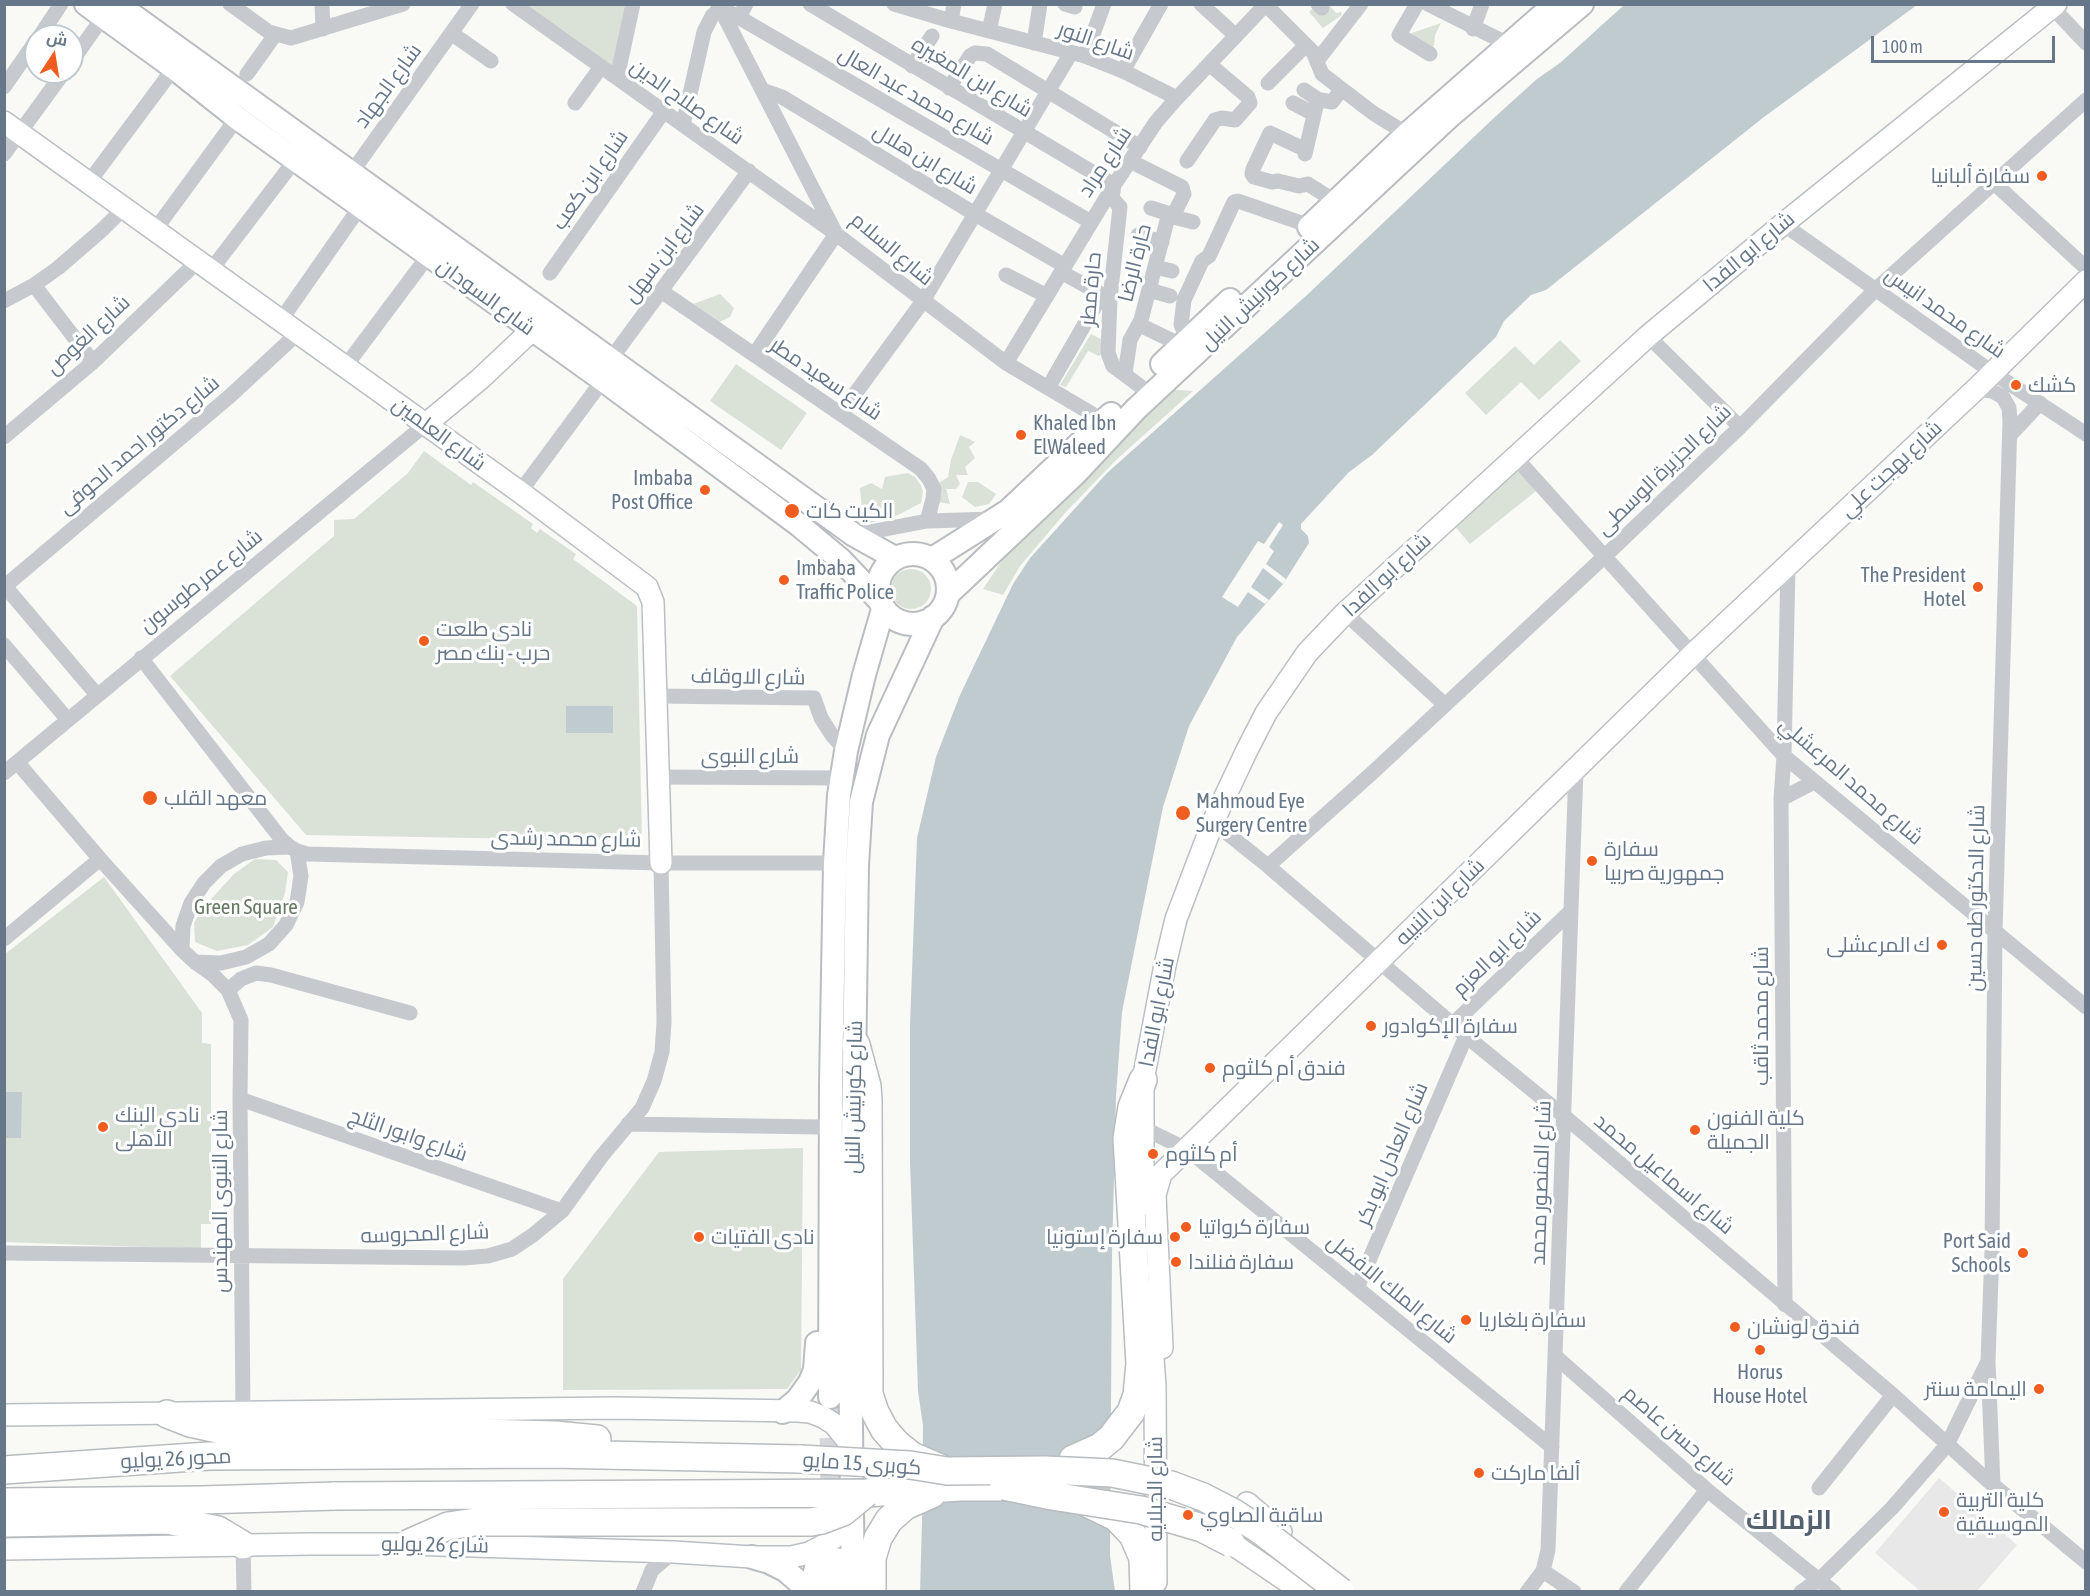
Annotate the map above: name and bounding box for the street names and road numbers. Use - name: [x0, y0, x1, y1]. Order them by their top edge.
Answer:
- street label: شارع النور: [1055, 16, 1137, 66]
- street label: شارع ابن المغيره: [907, 31, 1037, 123]
- street label: شارع الجهاد: [349, 39, 427, 133]
- street label: شارع محمد عبد العال: [834, 41, 998, 151]
- street label: شارع صلاح الدين: [625, 54, 749, 150]
- street label: شارع ابن هلال: [868, 118, 982, 200]
- street label: شارع مراد: [1073, 122, 1137, 202]
- street label: شارع ابن كعب: [546, 125, 634, 235]
- street label: شارع ابن سهل: [618, 198, 710, 308]
- street label: شارع ابو الفدا: [1698, 206, 1800, 298]
- street label: شارع السلام: [845, 207, 939, 291]
- street label: حارة الرضا: [1113, 221, 1157, 305]
- street label: شارع كورنيش النيل: [1195, 232, 1325, 356]
- street label: حارة مطر: [1075, 251, 1107, 327]
- street label: شارع السودان: [432, 253, 540, 341]
- street label: شارع محمد انيس: [1880, 262, 2010, 364]
- street label: شارع الغوص: [41, 290, 135, 380]
- street label: شارع سعيد مطر: [765, 332, 887, 426]
- street label: شارع دكتور احمد الحوفى: [53, 370, 225, 520]
- street label: شارع العلمين: [387, 392, 491, 476]
- street label: شارع الجزيرة الوسطى: [1591, 399, 1737, 541]
- street label: شارع بهجت علي: [1835, 415, 1947, 523]
- street label: شارع عمر طوسون: [135, 524, 267, 638]
- street label: شارع ابو الفدا: [1338, 528, 1436, 622]
- street label: شارع الاوقاف: [690, 663, 806, 691]
- street label: شارع محمد المرعشلي: [1774, 712, 1928, 850]
- street label: شارع النبوى: [701, 743, 799, 769]
- street label: شارع الدكتور طه حسين: [1962, 804, 1990, 992]
- street label: شارع محمد رشدى: [490, 825, 642, 853]
- street label: شارع ابن النبيه: [1390, 853, 1490, 951]
- street label: شارع ابو العزم: [1447, 904, 1547, 1002]
- street label: شارع محمد ثاقب: [1748, 946, 1774, 1086]
- street label: شارع ابو الفدا: [1134, 955, 1180, 1069]
- street label: شارع كورنيش النيل: [840, 1020, 868, 1174]
- street label: شارع العادل ابو بكر: [1350, 1078, 1434, 1230]
- street label: شارع المنصور محمد: [1526, 1100, 1556, 1266]
- street label: شارع وابور الثلج: [345, 1103, 471, 1167]
- street label: شارع اسماعيل محمد: [1589, 1108, 1739, 1240]
- street label: شارع النبوى المهندس: [207, 1109, 233, 1293]
- street label: شارع المحروسه: [360, 1219, 490, 1249]
- street label: شارع الملك الافضل: [1322, 1229, 1462, 1349]
- street label: شارع حسن عاصم: [1618, 1381, 1740, 1491]
- street label: شارع الجبلايه: [1142, 1436, 1168, 1542]
- street label: محور 26 يوليو: [120, 1444, 232, 1474]
- street label: كوبرى 15 مايو: [802, 1447, 922, 1481]
- street label: شارع 26 يوليو: [381, 1531, 489, 1559]

